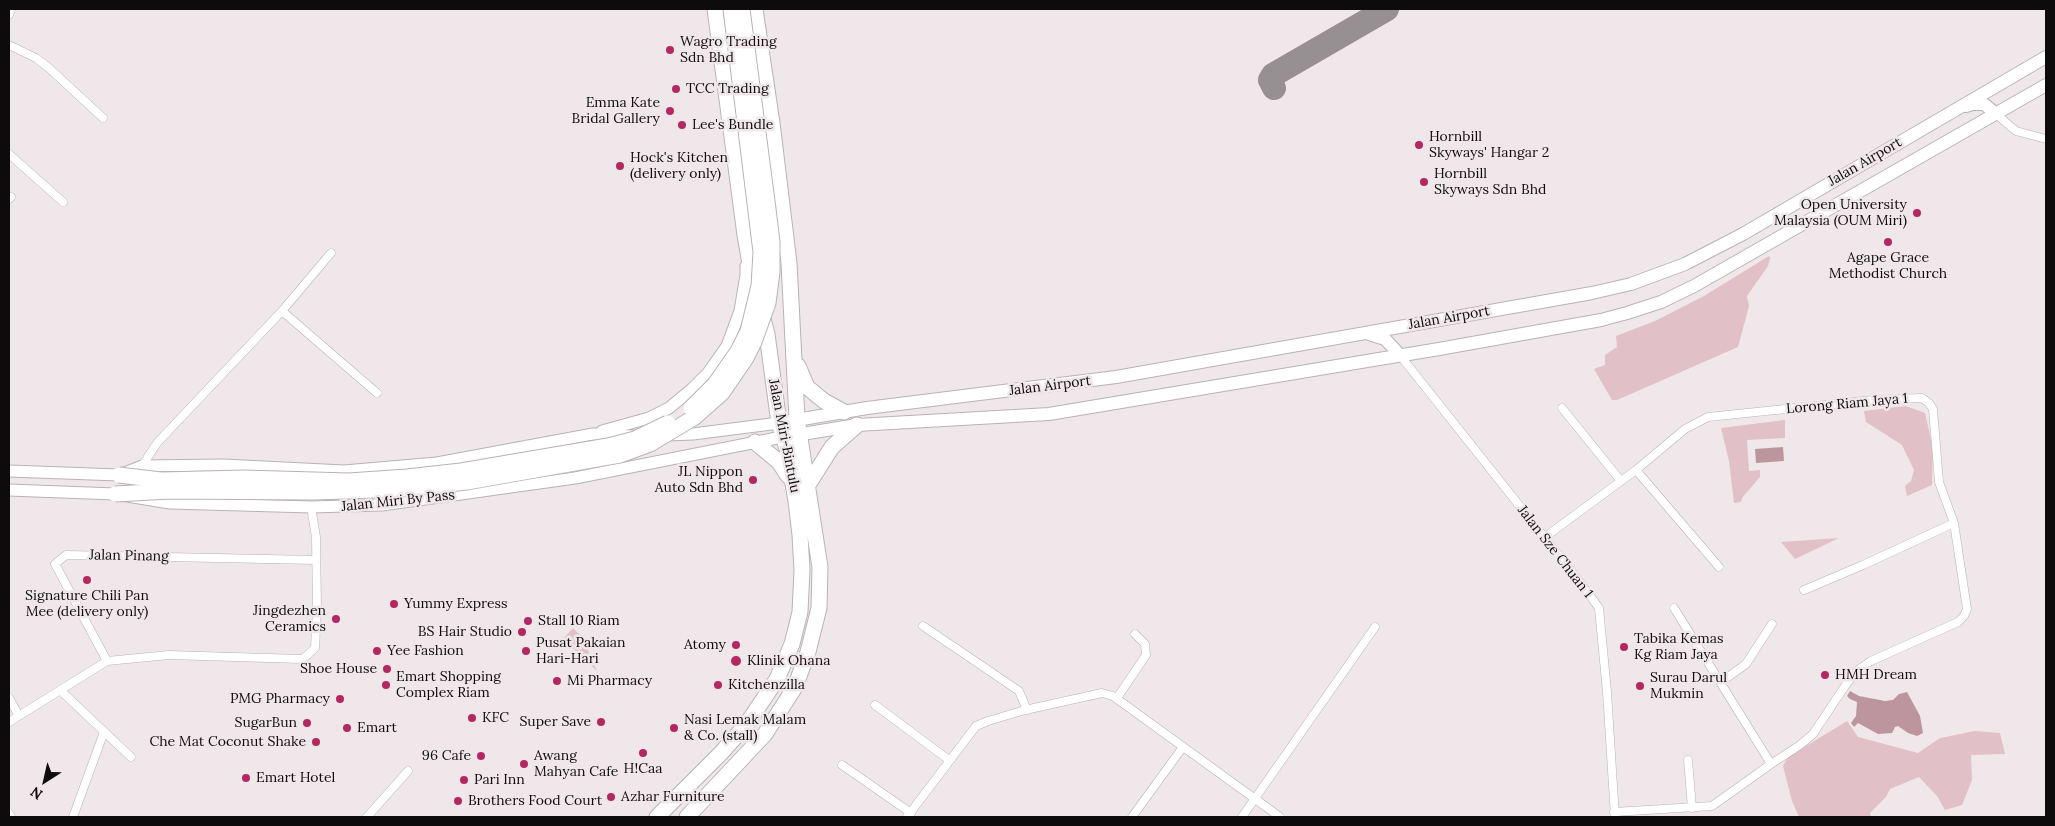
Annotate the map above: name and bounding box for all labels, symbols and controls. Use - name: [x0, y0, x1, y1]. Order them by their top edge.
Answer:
- place label: Wagro Trading Sdn Bhd: [680, 34, 777, 66]
- marker: Wagro Trading Sdn Bhd: [664, 44, 676, 56]
- place label: TCC Trading: [686, 81, 769, 97]
- marker: TCC Trading: [670, 83, 682, 95]
- place label: Emma Kate Bridal Gallery: [572, 95, 660, 128]
- marker: Emma Kate Bridal Gallery: [664, 105, 676, 117]
- place label: Lee's Bundle: [692, 117, 773, 133]
- marker: Lee's Bundle: [676, 119, 688, 131]
- place label: Hornbill Skyways' Hangar 2: [1429, 129, 1549, 162]
- street label: Jalan Airport: [1825, 134, 1905, 190]
- marker: Hornbill Skyways' Hangar 2: [1413, 139, 1425, 151]
- place label: Hock's Kitchen (delivery only): [630, 150, 728, 182]
- marker: Hock's Kitchen (delivery only): [614, 160, 626, 172]
- place label: Hornbill Skyways Sdn Bhd: [1434, 166, 1546, 198]
- marker: Hornbill Skyways Sdn Bhd: [1418, 176, 1430, 188]
- place label: Open University Malaysia (OUM Miri): [1774, 197, 1907, 230]
- marker: Open University Malaysia (OUM Miri): [1911, 207, 1923, 219]
- marker: Agape Grace Methodist Church: [1882, 236, 1894, 248]
- place label: Agape Grace Methodist Church: [1829, 250, 1947, 282]
- street label: Jalan Airport: [1407, 303, 1491, 333]
- street label: Jalan Airport: [1008, 373, 1092, 399]
- street label: Jalan Miri-Bintulu: [765, 378, 803, 494]
- street label: Lorong Riam Jaya 1: [1786, 390, 1908, 418]
- place label: JL Nippon Auto Sdn Bhd: [655, 464, 743, 497]
- marker: JL Nippon Auto Sdn Bhd: [747, 474, 759, 486]
- street label: Jalan Miri By Pass: [340, 487, 456, 515]
- street label: Jalan Sze Chuan 1: [1514, 502, 1596, 602]
- street label: Jalan Pinang: [89, 547, 169, 565]
- marker: Signature Chili Pan Mee (delivery only): [81, 574, 93, 586]
- place label: Signature Chili Pan Mee (delivery only): [25, 588, 149, 620]
- place label: Yummy Express: [404, 596, 508, 612]
- marker: Yummy Express: [388, 598, 400, 610]
- place label: Jingdezhen Ceramics: [253, 603, 326, 636]
- marker: Jingdezhen Ceramics: [330, 613, 342, 625]
- place label: Stall 10 Riam: [538, 613, 620, 629]
- marker: Stall 10 Riam: [522, 615, 534, 627]
- place label: BS Hair Studio: [418, 624, 512, 640]
- marker: BS Hair Studio: [516, 626, 528, 638]
- place label: Tabika Kemas Kg Riam Jaya: [1634, 631, 1724, 664]
- place label: Pusat Pakaian Hari-Hari: [536, 635, 626, 668]
- place label: Atomy: [684, 637, 726, 653]
- marker: Atomy: [730, 639, 742, 651]
- marker: Tabika Kemas Kg Riam Jaya: [1618, 641, 1630, 653]
- place label: Yee Fashion: [387, 643, 464, 659]
- marker: Yee Fashion: [371, 645, 383, 657]
- marker: Pusat Pakaian Hari-Hari: [520, 645, 532, 657]
- place label: Klinik Ohana: [747, 653, 830, 669]
- marker: Klinik Ohana: [729, 654, 743, 668]
- place label: Shoe House: [300, 661, 377, 677]
- marker: Shoe House: [381, 663, 393, 675]
- place label: HMH Dream: [1835, 667, 1917, 683]
- place label: Emart Shopping Complex Riam: [396, 669, 501, 702]
- marker: HMH Dream: [1819, 669, 1831, 681]
- place label: Surau Darul Mukmin: [1650, 670, 1727, 702]
- place label: Mi Pharmacy: [567, 673, 652, 689]
- marker: Mi Pharmacy: [551, 675, 563, 687]
- place label: Kitchenzilla: [728, 677, 805, 693]
- marker: Emart Shopping Complex Riam: [380, 679, 392, 691]
- marker: Kitchenzilla: [712, 679, 724, 691]
- marker: Surau Darul Mukmin: [1634, 680, 1646, 692]
- place label: PMG Pharmacy: [230, 691, 330, 707]
- marker: PMG Pharmacy: [334, 693, 346, 705]
- place label: KFC: [482, 710, 509, 726]
- marker: KFC: [466, 712, 478, 724]
- place label: Nasi Lemak Malam & Co. (stall): [684, 712, 806, 744]
- place label: Super Save: [520, 714, 591, 730]
- place label: SugarBun: [235, 715, 297, 731]
- marker: Super Save: [595, 716, 607, 728]
- marker: SugarBun: [301, 717, 313, 729]
- place label: Emart: [357, 720, 397, 736]
- marker: Emart: [341, 722, 353, 734]
- marker: Nasi Lemak Malam & Co. (stall): [668, 722, 680, 734]
- place label: Che Mat Coconut Shake: [149, 734, 306, 750]
- marker: Che Mat Coconut Shake: [310, 736, 322, 748]
- marker: H!Caa: [637, 747, 649, 759]
- place label: 96 Cafe: [422, 748, 471, 764]
- place label: Awang Mahyan Cafe: [534, 748, 618, 780]
- marker: 96 Cafe: [475, 750, 487, 762]
- north arrow: [20, 756, 70, 806]
- marker: Awang Mahyan Cafe: [518, 758, 530, 770]
- place label: H!Caa: [624, 761, 662, 777]
- place label: Emart Hotel: [256, 770, 335, 786]
- marker: Emart Hotel: [240, 772, 252, 784]
- place label: Pari Inn: [474, 772, 525, 788]
- marker: Pari Inn: [458, 774, 470, 786]
- text: N: [27, 783, 46, 804]
- place label: Azhar Furniture: [621, 789, 725, 805]
- marker: Azhar Furniture: [605, 791, 617, 803]
- place label: Brothers Food Court: [468, 793, 602, 809]
- marker: Brothers Food Court: [452, 795, 464, 807]

